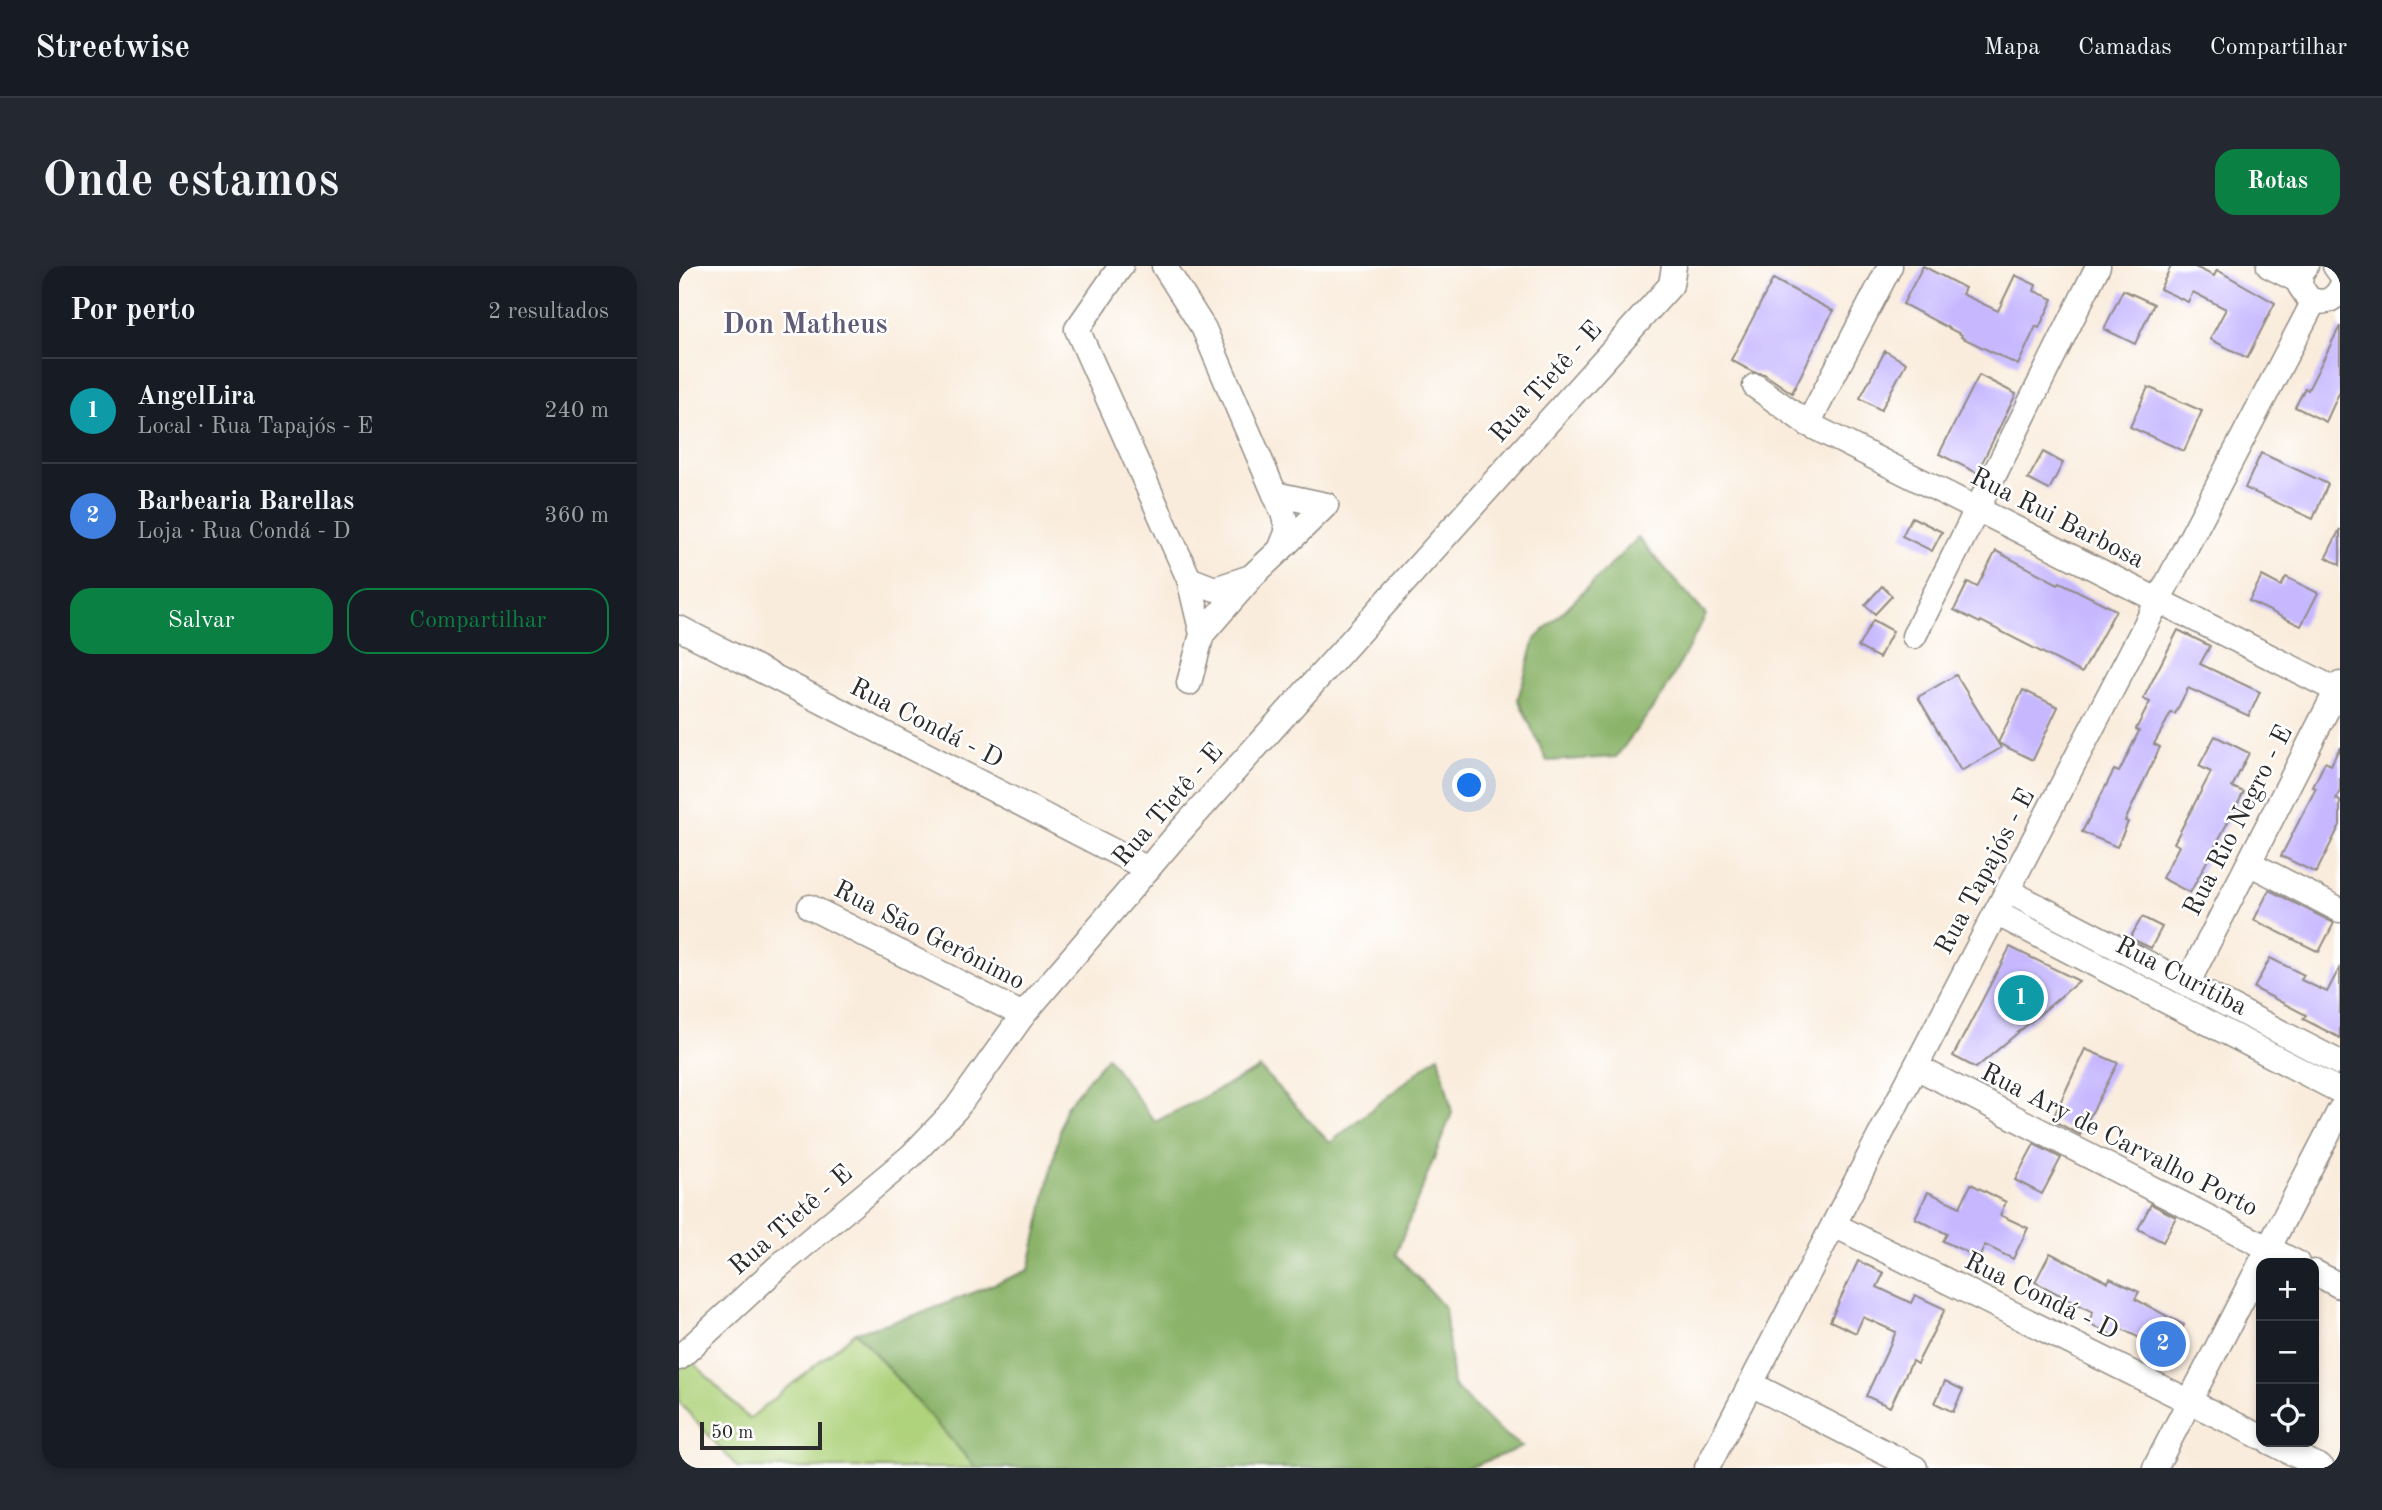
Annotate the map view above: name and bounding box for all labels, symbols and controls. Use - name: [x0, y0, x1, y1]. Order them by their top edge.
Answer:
- text: Streetwise: [35, 32, 190, 65]
- text: Mapa: [1984, 36, 2040, 60]
- text: Camadas: [2078, 36, 2172, 60]
- text: Compartilhar: [2210, 36, 2347, 60]
- button: Rotas: [2215, 149, 2340, 215]
- text: Onde estamos: [42, 158, 339, 207]
- text: Por perto: [70, 296, 196, 326]
- text: 2 resultados: [488, 300, 609, 323]
- district label: Don Matheus: [722, 312, 888, 340]
- street label: Rua Tietê - E: [1486, 317, 1607, 448]
- text: AngelLira: [137, 384, 255, 410]
- text: 1: [86, 399, 100, 422]
- text: 240 m: [544, 399, 609, 422]
- text: Local · Rua Tapajós - E: [137, 415, 373, 438]
- street label: Rua Rui Barbosa: [1966, 464, 2148, 574]
- text: Barbearia Barellas: [137, 489, 354, 515]
- text: 2: [86, 504, 100, 527]
- text: 360 m: [544, 504, 609, 527]
- text: Loja · Rua Condá - D: [137, 520, 350, 543]
- button: Salvar: [70, 588, 333, 654]
- button: Compartilhar: [347, 588, 609, 654]
- street label: Rua Condá - D: [845, 674, 1007, 773]
- street label: Rua Rio Negro - E: [2179, 721, 2298, 920]
- street label: Rua Tietê - E: [1108, 739, 1229, 872]
- your location: [1452, 768, 1486, 802]
- street label: Rua Tapajós - E: [1931, 785, 2040, 959]
- street label: Rua São Gerônimo: [829, 876, 1029, 995]
- street label: Rua Curitiba: [2111, 933, 2251, 1021]
- pin: 1: [1998, 972, 2044, 1024]
- street label: Rua Ary de Carvalho Porto: [1976, 1060, 2262, 1222]
- street label: Rua Tietê - E: [725, 1160, 858, 1281]
- street label: Rua Condá - D: [1960, 1248, 2122, 1345]
- map controls: [2256, 1258, 2319, 1447]
- button: +: [2256, 1258, 2319, 1321]
- pin: 2: [2140, 1318, 2186, 1370]
- button: −: [2256, 1321, 2319, 1384]
- button: locate: [2256, 1384, 2319, 1447]
- scale bar: [700, 1419, 823, 1451]
- text: 50 m: [711, 1424, 753, 1443]

